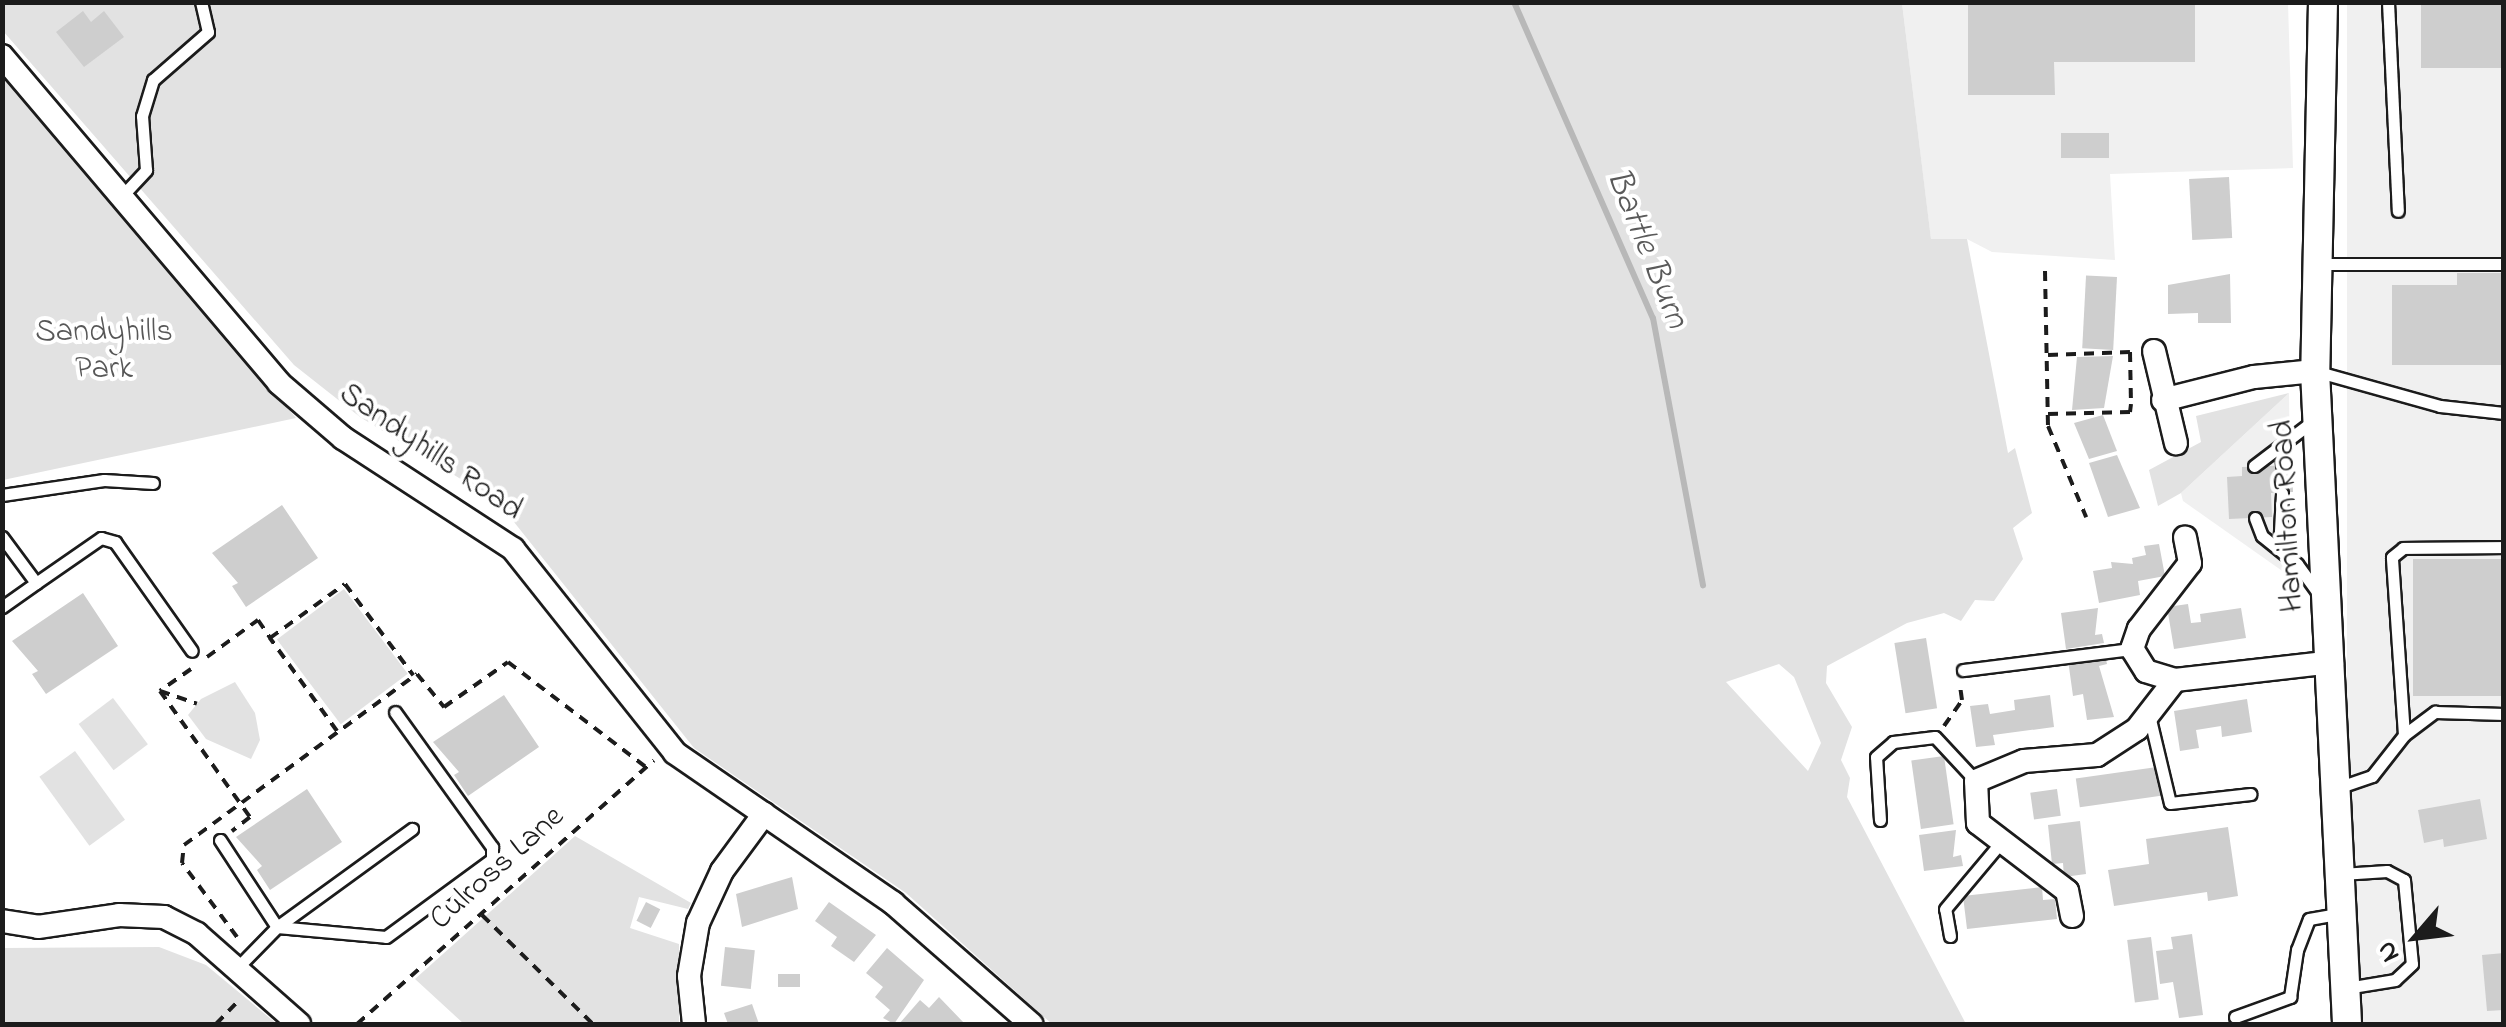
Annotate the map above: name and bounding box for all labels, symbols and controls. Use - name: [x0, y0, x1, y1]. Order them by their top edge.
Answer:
- water label: Battle Burn: [1595, 163, 1697, 335]
- park label: Sandyhills Park: [35, 315, 173, 390]
- street label: Sandyhills Road: [331, 376, 529, 530]
- street label: Hamilton Road: [2265, 419, 2313, 613]
- street label: Culross Lane: [423, 799, 573, 939]
- north arrow: [2366, 887, 2466, 987]
- text: N: [2367, 933, 2412, 969]

